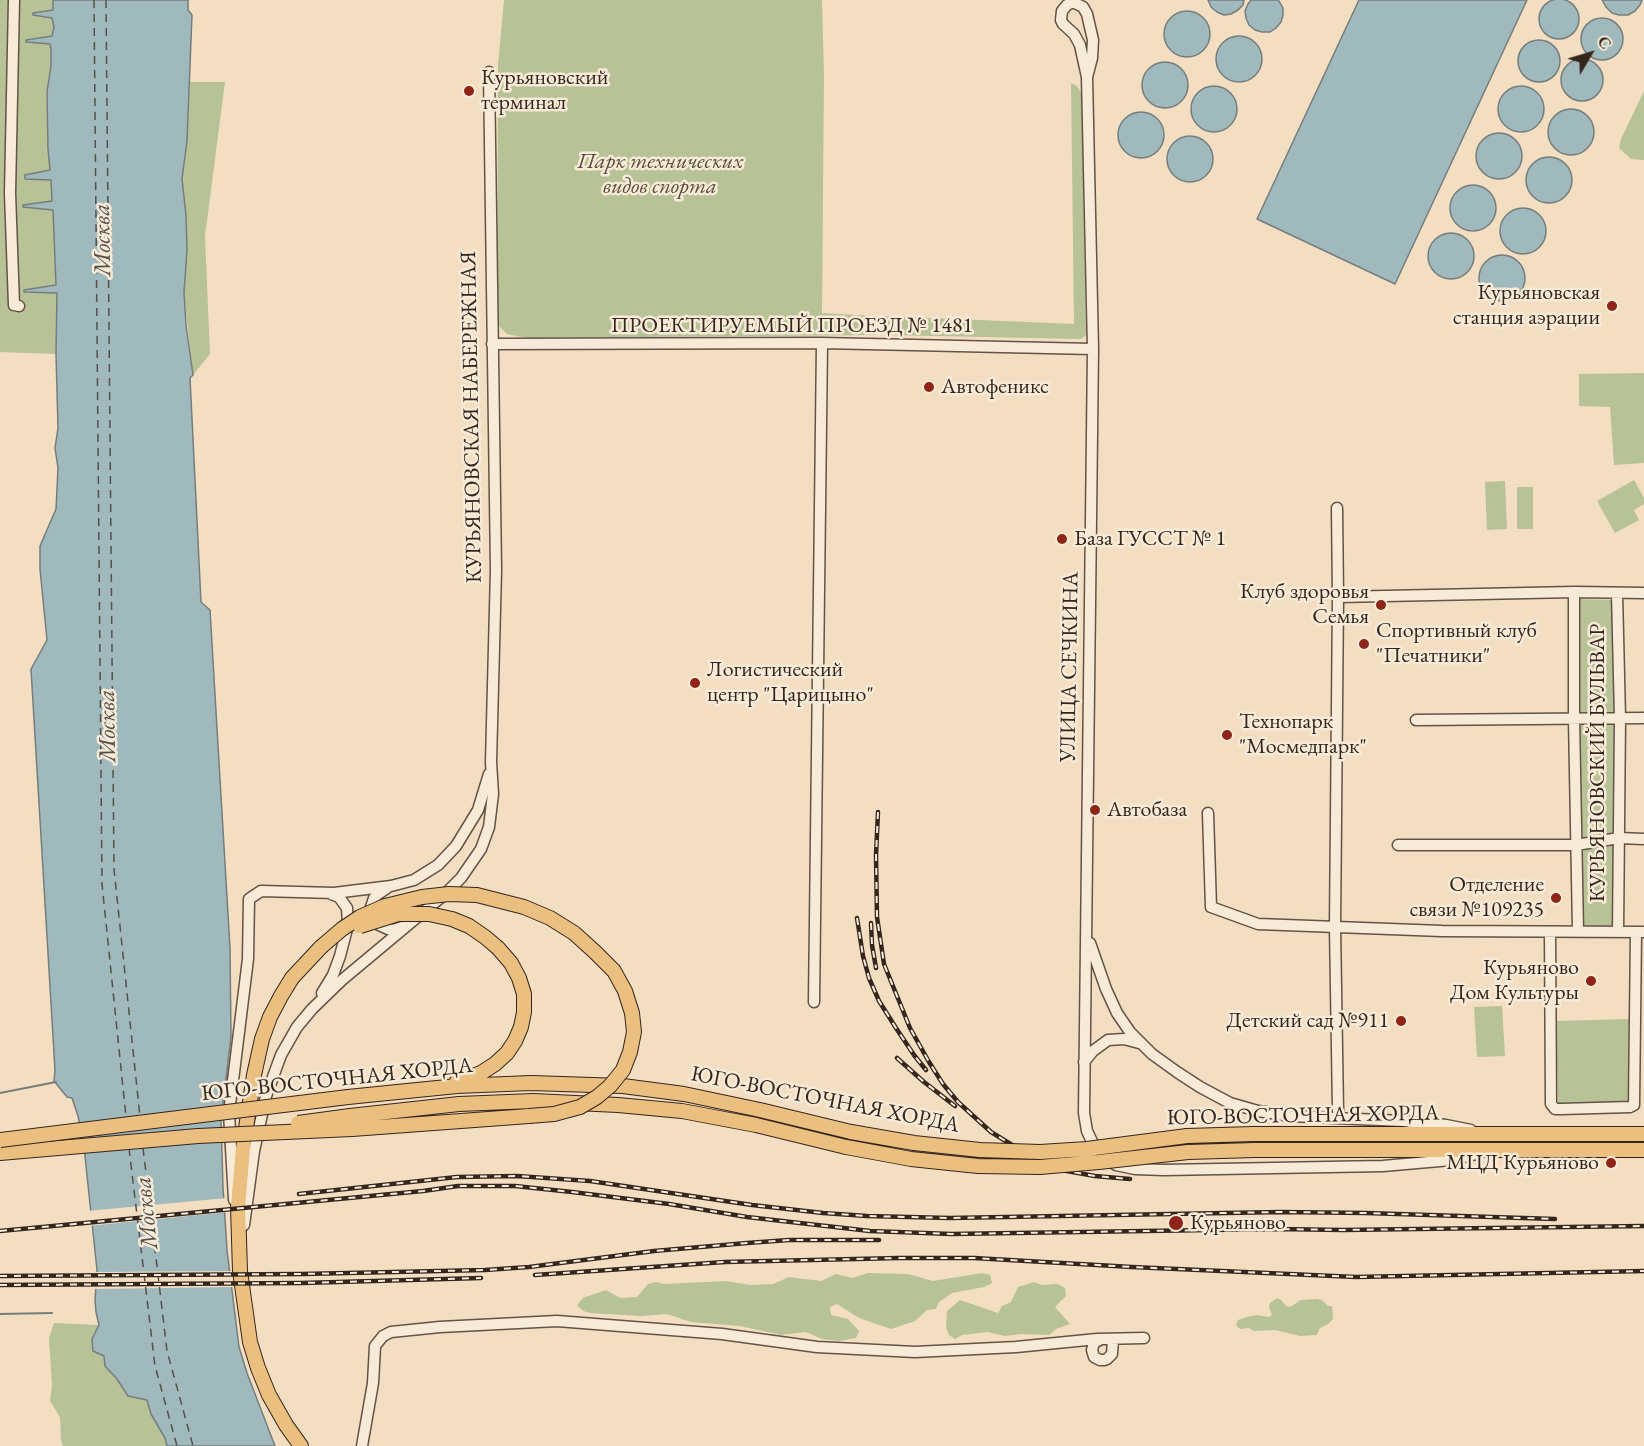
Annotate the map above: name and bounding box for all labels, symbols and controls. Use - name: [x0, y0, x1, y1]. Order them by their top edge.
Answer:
- north arrow: [1560, 24, 1620, 84]
- text: С: [1593, 32, 1616, 54]
- place label: Курьяновский терминал: [481, 65, 608, 116]
- marker: Курьяновский терминал: [462, 84, 476, 98]
- park label: Парк технических видов спорта: [577, 149, 743, 200]
- water label: Москва: [88, 203, 118, 277]
- street label: КУРЬЯНОВСКАЯ НАБЕРЕЖНАЯ: [456, 251, 488, 583]
- place label: Курьяновская станция аэрации: [1453, 280, 1600, 332]
- marker: Курьяновская станция аэрации: [1605, 299, 1619, 313]
- street label: ПРОЕКТИРУЕМЫЙ ПРОЕЗД № 1481: [611, 313, 973, 339]
- place label: Автофеникс: [941, 374, 1049, 400]
- marker: Автофеникс: [922, 380, 936, 394]
- place label: База ГУССТ № 1: [1074, 526, 1226, 552]
- marker: База ГУССТ № 1: [1055, 532, 1069, 546]
- street label: УЛИЦА СЕЧКИНА: [1055, 571, 1085, 763]
- place label: Клуб здоровья Семья: [1240, 579, 1369, 630]
- marker: Клуб здоровья Семья: [1374, 598, 1388, 612]
- place label: Спортивный клуб "Печатники": [1376, 618, 1537, 670]
- street label: КУРЬЯНОВСКИЙ БУЛЬВАР: [1585, 624, 1611, 902]
- marker: Спортивный клуб "Печатники": [1357, 637, 1371, 651]
- place label: Логистический центр "Царицыно": [707, 657, 874, 708]
- marker: Логистический центр "Царицыно": [688, 676, 702, 690]
- water label: Москва: [93, 689, 123, 763]
- place label: Технопарк "Мосмедпарк": [1239, 709, 1367, 760]
- marker: Технопарк "Мосмедпарк": [1220, 728, 1234, 742]
- place label: Автобаза: [1107, 797, 1187, 823]
- marker: Автобаза: [1088, 803, 1102, 817]
- place label: Отделение связи №109235: [1409, 872, 1544, 924]
- marker: Отделение связи №109235: [1549, 891, 1563, 905]
- place label: Курьяново Дом Культуры: [1450, 955, 1579, 1006]
- marker: Курьяново Дом Культуры: [1584, 974, 1598, 988]
- place label: Детский сад №911: [1227, 1008, 1389, 1034]
- marker: Детский сад №911: [1394, 1014, 1408, 1028]
- street label: ЮГО-ВОСТОЧНАЯ ХОРДА: [200, 1053, 474, 1107]
- street label: ЮГО-ВОСТОЧНАЯ ХОРДА: [688, 1061, 962, 1139]
- street label: ЮГО-ВОСТОЧНАЯ ХОРДА: [1166, 1100, 1440, 1132]
- place label: МЦД Курьяново: [1446, 1150, 1599, 1176]
- marker: МЦД Курьяново: [1604, 1156, 1618, 1170]
- water label: Москва: [129, 1175, 165, 1251]
- place label: Курьяново: [1190, 1210, 1286, 1236]
- marker: Курьяново: [1167, 1214, 1185, 1232]

